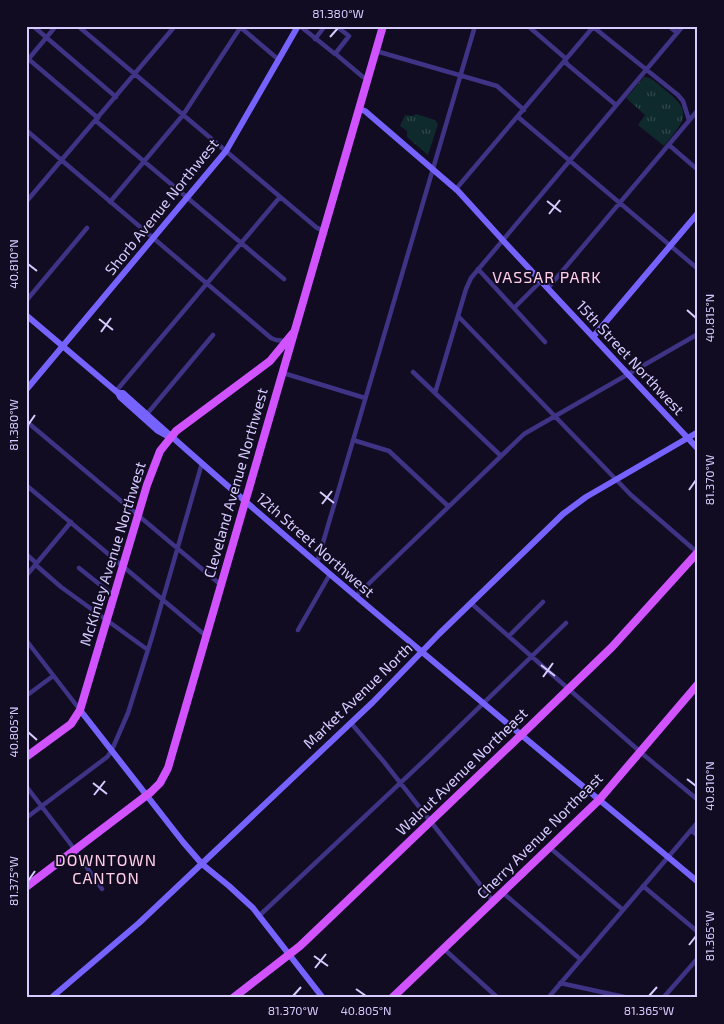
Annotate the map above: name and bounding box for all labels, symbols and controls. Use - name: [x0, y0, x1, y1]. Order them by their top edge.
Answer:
- text: 81.380°W: [312, 6, 364, 20]
- street label: Shorb Avenue Northwest: [101, 134, 222, 278]
- text: 40.810°N: [6, 239, 20, 289]
- district label: VASSAR PARK: [492, 267, 602, 286]
- text: 40.815°N: [702, 294, 716, 342]
- street label: 15th Street Northwest: [573, 296, 689, 419]
- street label: Cleveland Avenue Northwest: [199, 385, 271, 580]
- text: 81.380°W: [6, 399, 20, 451]
- text: 81.370°W: [702, 455, 716, 505]
- street label: McKinley Avenue Northwest: [75, 459, 149, 648]
- street label: 12th Street Northwest: [253, 488, 379, 601]
- street label: Market Avenue North: [299, 639, 416, 752]
- street label: Walnut Avenue Northeast: [392, 704, 531, 839]
- text: 40.805°N: [6, 706, 20, 758]
- text: 40.810°N: [702, 761, 716, 811]
- street label: Cherry Avenue Northeast: [473, 768, 606, 902]
- district label: DOWNTOWN CANTON: [55, 850, 157, 887]
- text: 81.375°W: [6, 856, 20, 906]
- text: 81.365°W: [702, 911, 716, 961]
- text: 81.370°W: [268, 1003, 318, 1017]
- text: 40.805°N: [340, 1003, 392, 1017]
- text: 81.365°W: [624, 1003, 674, 1017]

